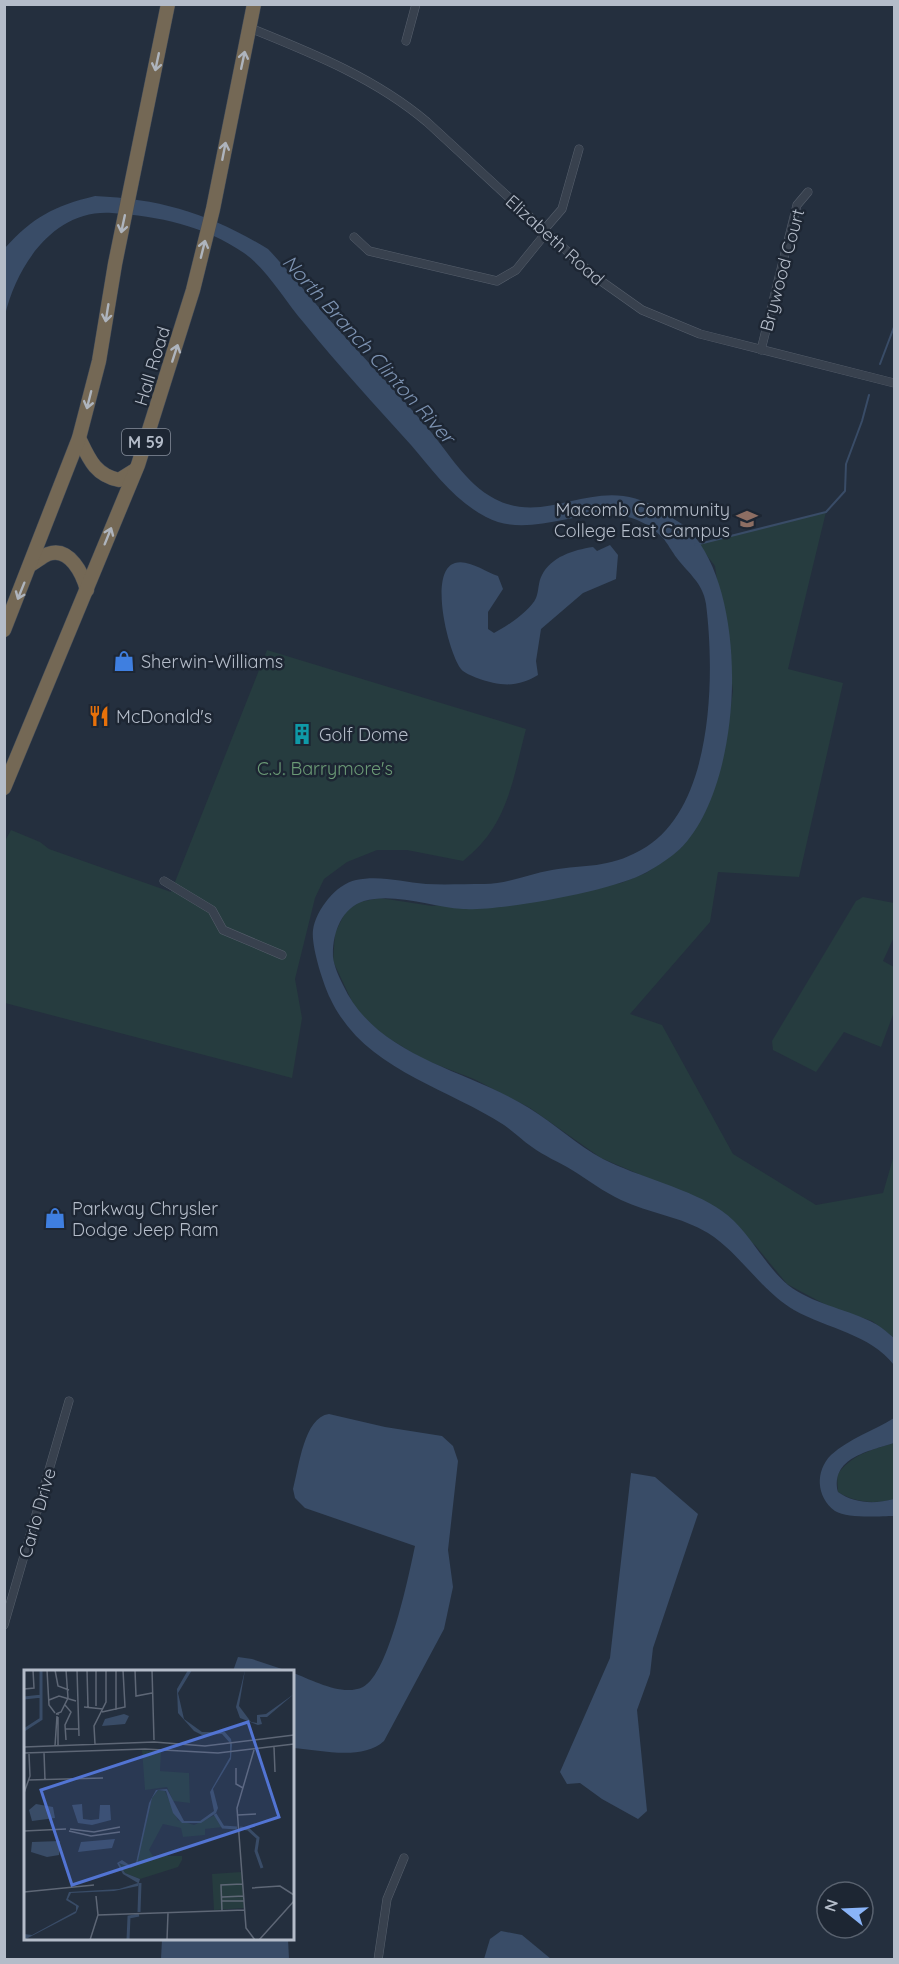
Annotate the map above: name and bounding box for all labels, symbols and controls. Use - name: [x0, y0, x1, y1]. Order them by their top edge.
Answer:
- one-way arrow: [238, 51, 249, 70]
- one-way arrow: [151, 52, 162, 71]
- one-way arrow: [219, 142, 230, 162]
- street label: Elizabeth Road: [501, 190, 609, 290]
- street label: Brywood Court: [755, 206, 809, 334]
- one-way arrow: [117, 213, 128, 233]
- one-way arrow: [198, 240, 210, 259]
- water label: North Branch Clinton River: [277, 249, 462, 450]
- one-way arrow: [101, 302, 112, 322]
- street label: Hall Road: [129, 324, 175, 408]
- one-way arrow: [170, 344, 181, 363]
- one-way arrow: [83, 390, 94, 409]
- road number: M 59: [122, 429, 170, 455]
- place label: Macomb Community College East Campus: [554, 498, 730, 542]
- school or university icon: Macomb Community College East Campus: [735, 507, 759, 531]
- one-way arrow: [103, 527, 114, 546]
- one-way arrow: [15, 581, 26, 599]
- shop icon: Sherwin-Williams: [112, 649, 136, 673]
- place label: Sherwin-Williams: [141, 650, 283, 673]
- restaurant icon: McDonald's: [87, 704, 111, 728]
- place label: McDonald's: [116, 705, 212, 728]
- building icon: Golf Dome: [290, 722, 314, 746]
- place label: Golf Dome: [319, 723, 408, 746]
- park label: C.J. Barrymore's: [257, 757, 393, 780]
- place label: Parkway Chrysler Dodge Jeep Ram: [72, 1197, 219, 1241]
- shop icon: Parkway Chrysler Dodge Jeep Ram: [43, 1206, 67, 1230]
- street label: Carlo Drive: [13, 1465, 61, 1561]
- inset map: [24, 1670, 294, 1940]
- north arrow: [815, 1880, 875, 1940]
- text: N: [819, 1897, 842, 1914]

